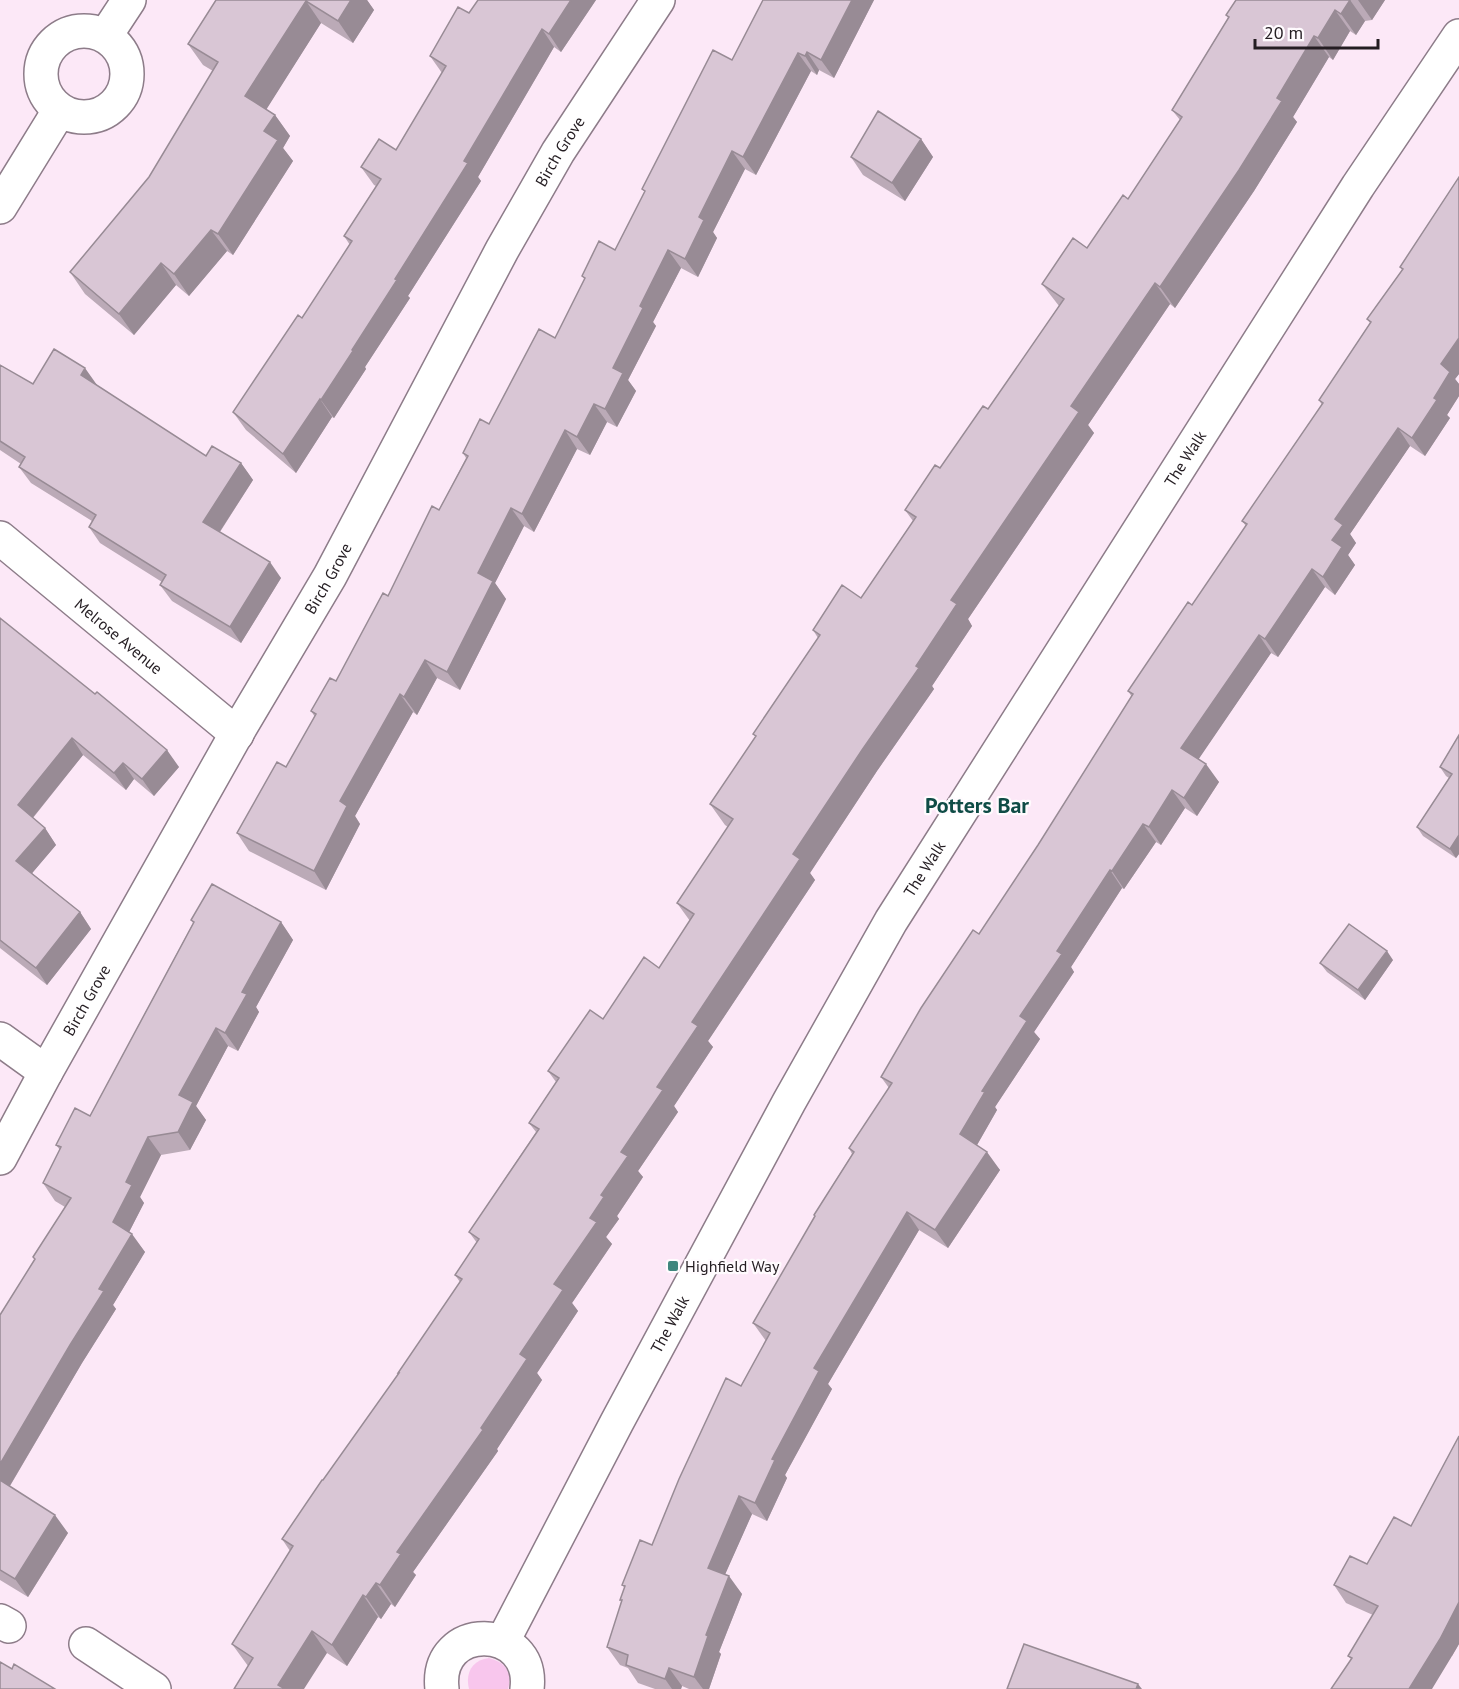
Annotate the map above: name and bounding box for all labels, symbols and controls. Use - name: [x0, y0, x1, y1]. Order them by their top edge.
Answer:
- scale bar: [1255, 12, 1378, 50]
- text: 20 m: [1264, 21, 1303, 44]
- street label: Birch Grove: [530, 112, 589, 190]
- street label: The Walk: [1160, 426, 1210, 490]
- street label: Birch Grove: [300, 539, 356, 618]
- street label: Melrose Avenue: [71, 594, 167, 678]
- district label: Potters Bar: [925, 791, 1029, 819]
- street label: The Walk: [899, 837, 950, 900]
- street label: Birch Grove: [58, 961, 114, 1039]
- place label: Highfield Way: [685, 1256, 780, 1276]
- marker: Highfield Way: [666, 1259, 680, 1273]
- street label: The Walk: [646, 1292, 693, 1356]

